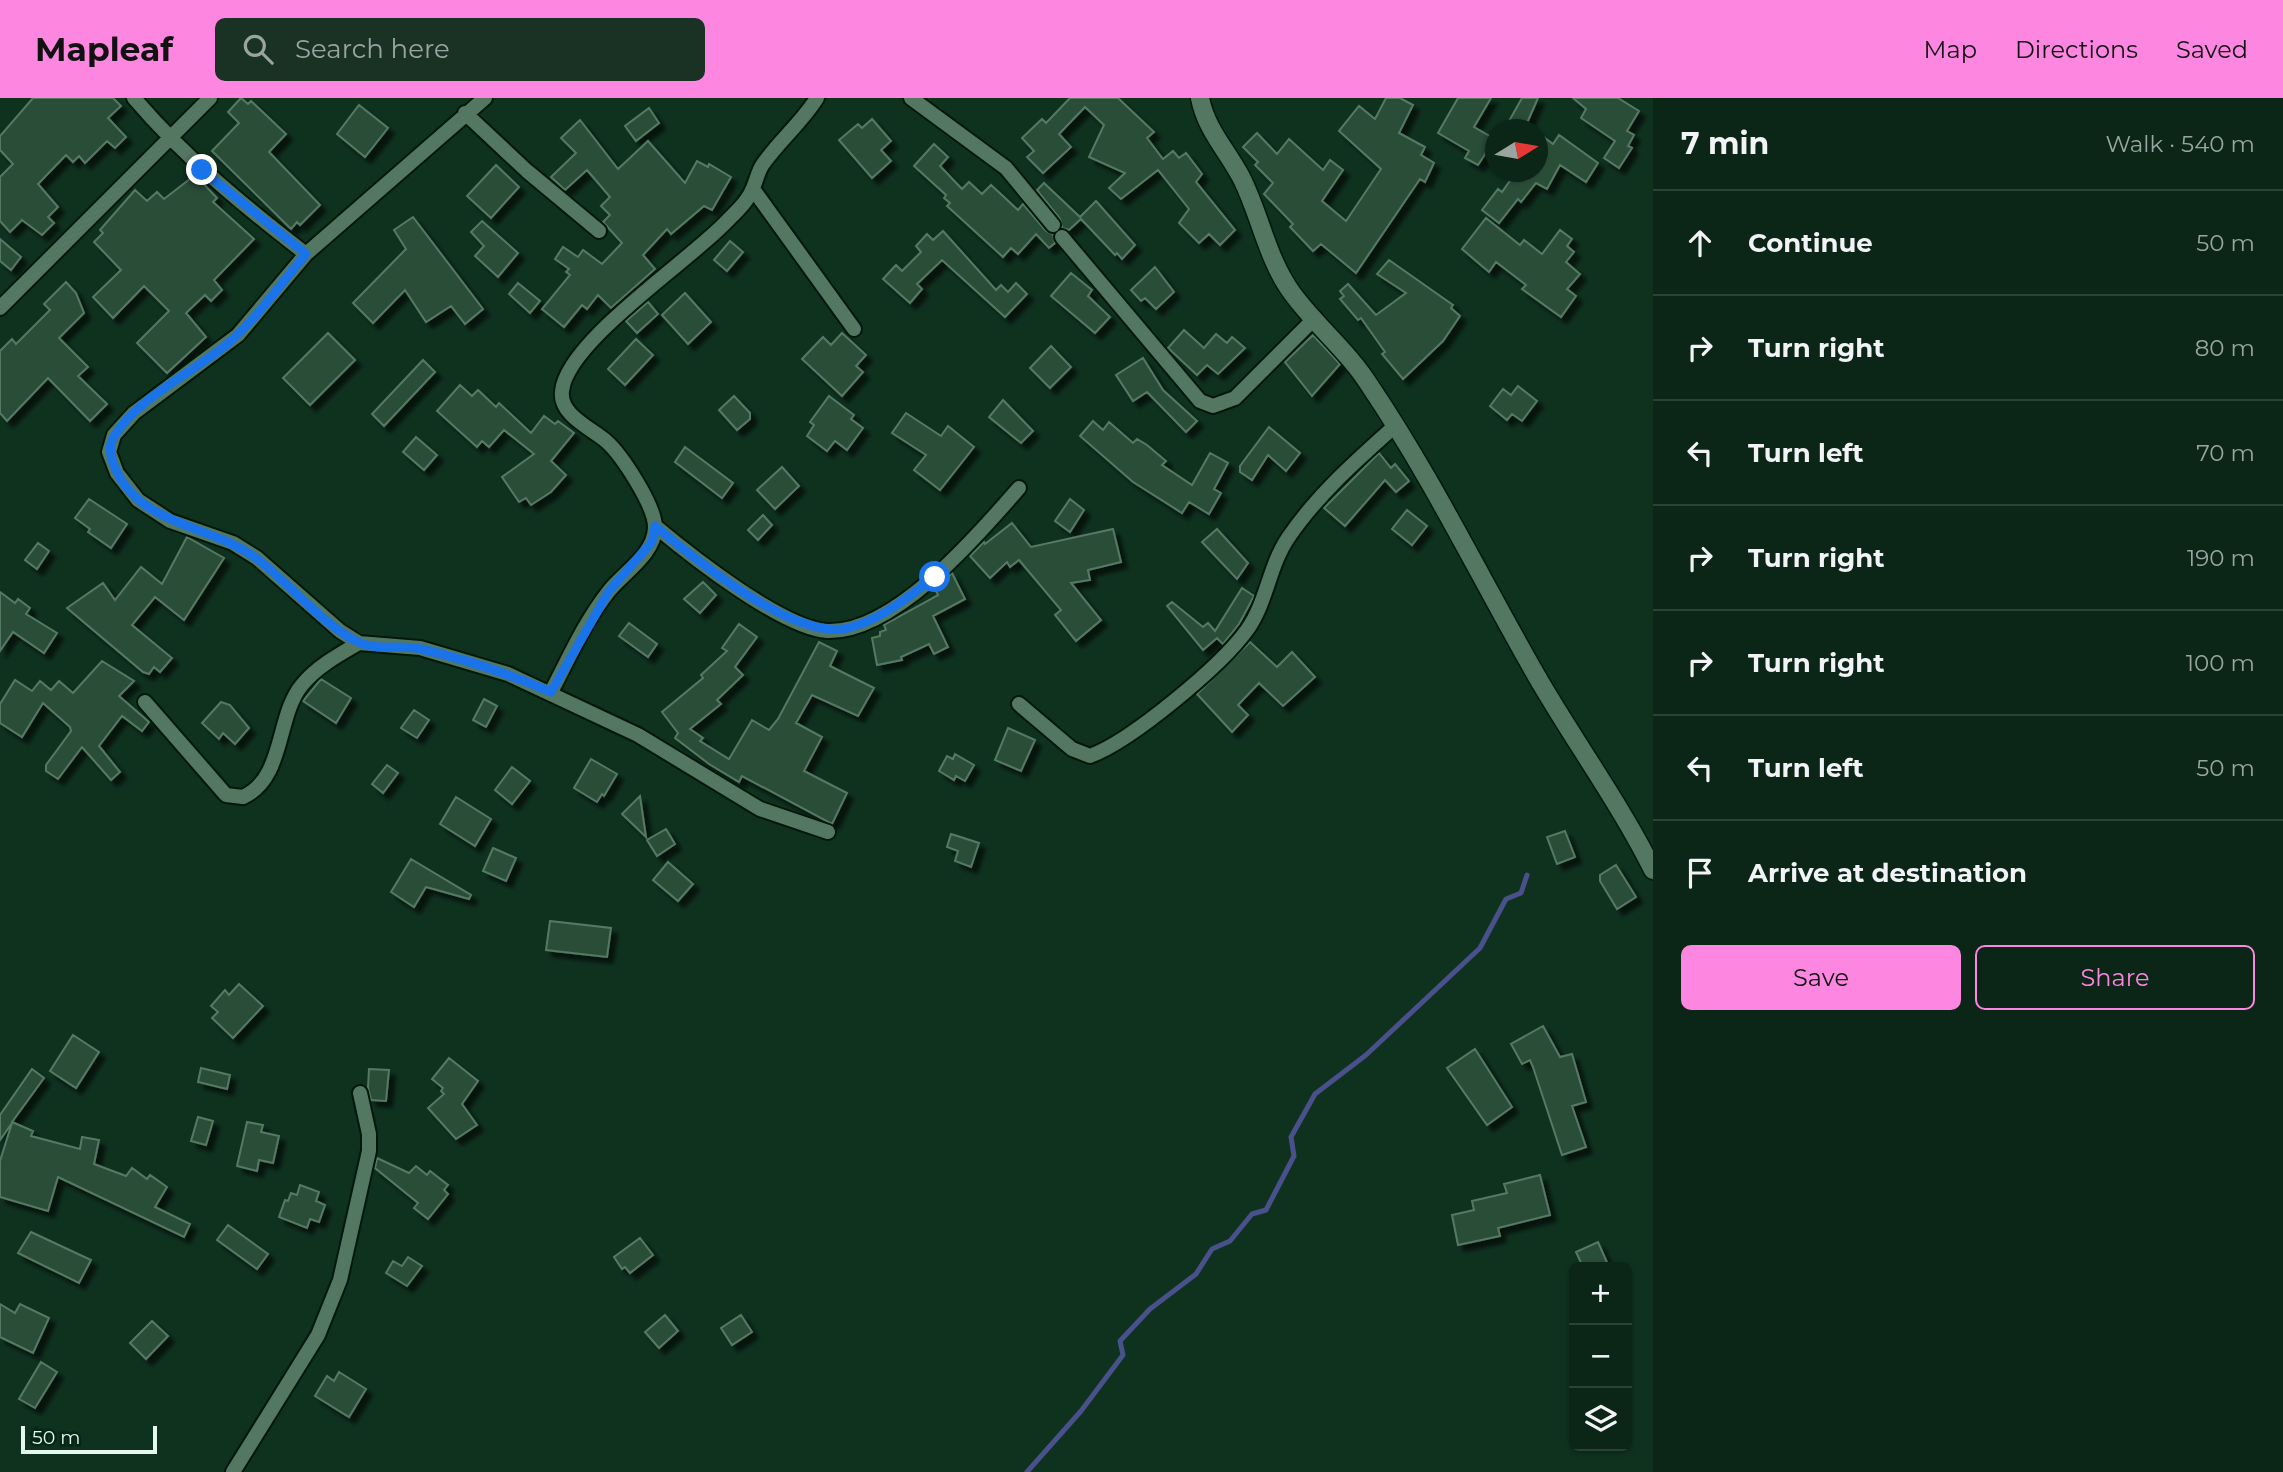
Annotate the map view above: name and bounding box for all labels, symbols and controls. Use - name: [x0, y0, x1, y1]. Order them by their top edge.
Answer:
- search box: [215, 18, 705, 81]
- text: Mapleaf: [35, 29, 173, 69]
- icon: search: [239, 30, 277, 68]
- text: Search here: [295, 33, 450, 65]
- text: Map: [1924, 35, 1977, 64]
- text: Directions: [2015, 35, 2138, 64]
- text: Saved: [2176, 35, 2248, 64]
- north arrow: [1485, 119, 1548, 182]
- text: 7 min: [1681, 125, 1769, 162]
- text: Walk · 540 m: [2105, 130, 2255, 158]
- route end: [186, 154, 217, 185]
- icon: ahead: [1681, 224, 1719, 262]
- text: Continue: [1748, 227, 1873, 259]
- text: 50 m: [2196, 229, 2255, 257]
- icon: right: [1681, 329, 1719, 367]
- text: Turn right: [1748, 332, 1884, 364]
- text: 80 m: [2195, 334, 2255, 362]
- icon: left: [1681, 434, 1719, 472]
- text: Turn left: [1748, 437, 1864, 469]
- text: 70 m: [2196, 439, 2255, 467]
- icon: right: [1681, 539, 1719, 577]
- text: Turn right: [1748, 542, 1884, 574]
- text: 190 m: [2187, 544, 2255, 572]
- route start: [919, 561, 950, 592]
- icon: right: [1681, 644, 1719, 682]
- text: Turn right: [1748, 647, 1884, 679]
- text: 100 m: [2186, 649, 2255, 677]
- icon: left: [1681, 749, 1719, 787]
- text: Turn left: [1748, 752, 1864, 784]
- text: 50 m: [2196, 754, 2255, 782]
- icon: arrive: [1681, 854, 1719, 892]
- text: Arrive at destination: [1748, 857, 2027, 889]
- button: Save: [1681, 945, 1961, 1010]
- button: Share: [1975, 945, 2255, 1010]
- map controls: [1569, 1262, 1632, 1451]
- button: +: [1569, 1262, 1632, 1325]
- button: −: [1569, 1325, 1632, 1388]
- button: layers: [1569, 1388, 1632, 1451]
- scale bar: [21, 1423, 158, 1455]
- text: 50 m: [32, 1426, 80, 1449]

